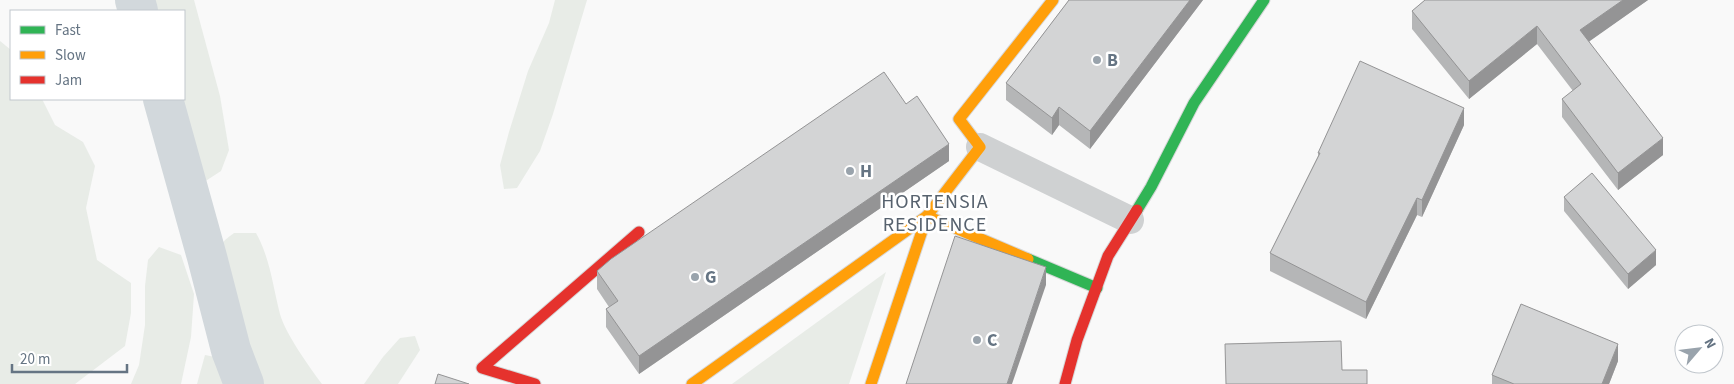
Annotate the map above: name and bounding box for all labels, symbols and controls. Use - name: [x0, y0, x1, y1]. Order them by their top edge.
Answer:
- legend: [10, 10, 185, 100]
- text: Fast: [55, 20, 81, 41]
- text: Slow: [55, 45, 86, 66]
- place label: B: [1107, 48, 1118, 73]
- marker: B: [1091, 54, 1103, 66]
- text: Jam: [55, 70, 82, 91]
- place label: H: [860, 159, 872, 184]
- marker: H: [844, 165, 856, 177]
- district label: HORTENSIA RESIDENCE: [881, 188, 989, 239]
- place label: G: [705, 265, 716, 290]
- marker: G: [689, 271, 701, 283]
- north arrow: [1674, 324, 1724, 374]
- place label: C: [987, 328, 998, 353]
- marker: C: [971, 334, 983, 346]
- text: N: [1699, 335, 1721, 352]
- scale bar: [12, 342, 128, 374]
- text: 20 m: [20, 349, 50, 370]

